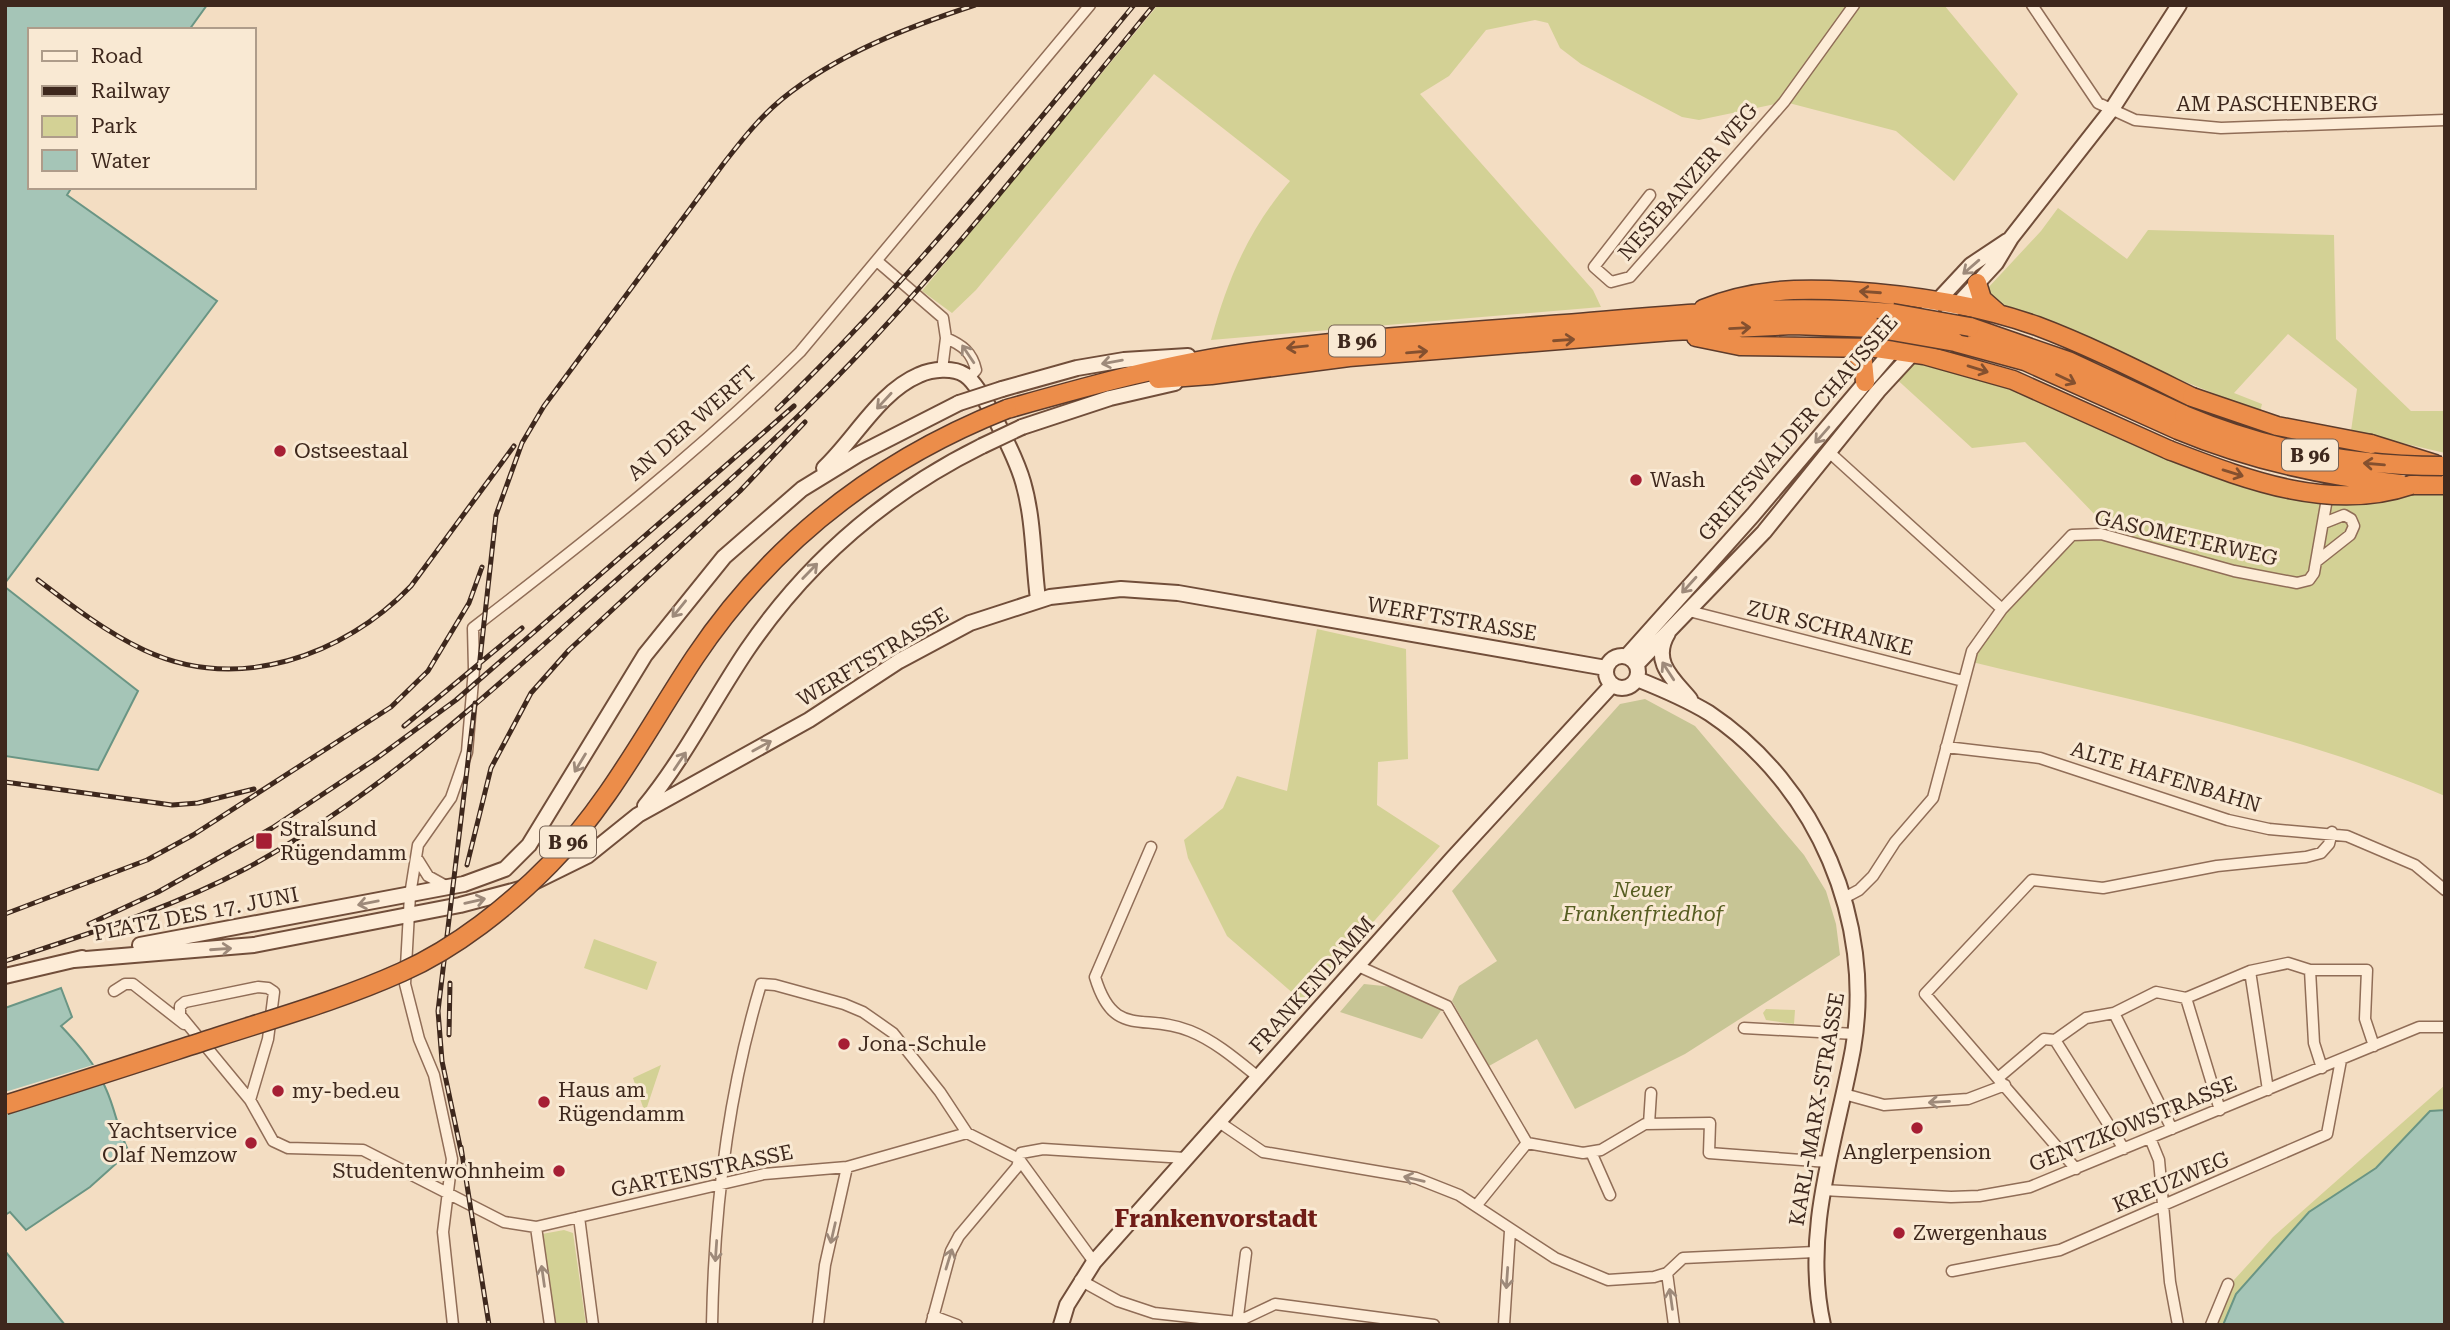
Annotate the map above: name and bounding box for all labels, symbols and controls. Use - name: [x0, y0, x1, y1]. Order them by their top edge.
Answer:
- legend: [28, 28, 256, 189]
- text: Road: [91, 44, 143, 68]
- text: Railway: [91, 79, 171, 103]
- street label: AM PASCHENBERG: [2176, 92, 2378, 116]
- street label: NESEBANZER WEG: [1613, 99, 1763, 265]
- text: Park: [91, 114, 137, 138]
- text: Water: [91, 149, 151, 173]
- one-way arrow: [1963, 259, 1981, 275]
- one-way arrow: [1859, 286, 1882, 299]
- street label: GREIFSWALDER CHAUSSEE: [1693, 310, 1903, 546]
- one-way arrow: [1728, 321, 1751, 334]
- road number: B 96: [1329, 326, 1385, 356]
- one-way arrow: [1552, 333, 1575, 346]
- one-way arrow: [1286, 341, 1309, 354]
- one-way arrow: [960, 345, 975, 364]
- one-way arrow: [1405, 345, 1427, 358]
- one-way arrow: [1101, 356, 1123, 370]
- street label: AN DER WERFT: [623, 361, 761, 485]
- one-way arrow: [1967, 364, 1989, 377]
- one-way arrow: [2055, 373, 2076, 386]
- one-way arrow: [875, 392, 892, 409]
- one-way arrow: [1814, 425, 1830, 443]
- place label: Ostseestaal: [294, 439, 409, 463]
- road number: B 96: [2282, 440, 2338, 470]
- marker: Ostseestaal: [272, 443, 288, 459]
- one-way arrow: [2363, 457, 2385, 470]
- place label: Wash: [1650, 468, 1706, 492]
- one-way arrow: [2222, 468, 2244, 481]
- marker: Wash: [1628, 472, 1644, 488]
- street label: GASOMETERWEG: [2092, 505, 2280, 571]
- one-way arrow: [802, 563, 819, 580]
- one-way arrow: [1680, 576, 1697, 593]
- street label: WERFTSTRASSE: [1365, 592, 1539, 646]
- street label: ZUR SCHRANKE: [1744, 596, 1916, 660]
- one-way arrow: [672, 599, 687, 617]
- street label: WERFTSTRASSE: [793, 602, 953, 712]
- one-way arrow: [1660, 662, 1675, 681]
- street label: ALTE HAFENBAHN: [2068, 737, 2264, 817]
- one-way arrow: [751, 739, 771, 753]
- one-way arrow: [673, 752, 687, 771]
- one-way arrow: [573, 753, 587, 773]
- place label: Stralsund Rügendamm: [280, 817, 407, 865]
- road number: B 96: [540, 827, 596, 858]
- marker: Stralsund Rügendamm: [254, 831, 274, 851]
- park label: Neuer Frankenfriedhof: [1561, 878, 1726, 926]
- street label: PLATZ DES 17. JUNI: [91, 882, 301, 946]
- one-way arrow: [463, 894, 486, 908]
- one-way arrow: [357, 896, 380, 910]
- street label: FRANKENDAMM: [1245, 912, 1379, 1058]
- one-way arrow: [210, 942, 233, 955]
- street label: KARL-MARX-STRASSE: [1785, 990, 1849, 1228]
- place label: Jona-Schule: [858, 1032, 986, 1056]
- marker: Jona-Schule: [836, 1036, 852, 1052]
- street label: GENTZKOWSTRASSE: [2026, 1071, 2240, 1177]
- place label: Haus am Rügendamm: [558, 1078, 685, 1126]
- place label: my-bed.eu: [292, 1079, 400, 1103]
- marker: my-bed.eu: [270, 1083, 286, 1099]
- marker: Haus am Rügendamm: [536, 1094, 552, 1110]
- one-way arrow: [1928, 1095, 1951, 1108]
- place label: Yachtservice Olaf Nemzow: [102, 1119, 238, 1167]
- marker: Anglerpension: [1909, 1120, 1925, 1136]
- marker: Yachtservice Olaf Nemzow: [243, 1135, 259, 1151]
- street label: GARTENSTRASSE: [609, 1140, 795, 1202]
- place label: Anglerpension: [1843, 1140, 1992, 1164]
- street label: KREUZWEG: [2109, 1147, 2233, 1217]
- place label: Studentenwohnheim: [332, 1159, 545, 1183]
- marker: Studentenwohnheim: [551, 1163, 567, 1179]
- one-way arrow: [1403, 1171, 1426, 1185]
- district label: Frankenvorstadt: [1114, 1205, 1318, 1233]
- place label: Zwergenhaus: [1913, 1221, 2047, 1245]
- one-way arrow: [826, 1222, 839, 1244]
- marker: Zwergenhaus: [1891, 1225, 1907, 1241]
- one-way arrow: [709, 1239, 722, 1262]
- one-way arrow: [944, 1248, 957, 1270]
- one-way arrow: [536, 1265, 549, 1288]
- one-way arrow: [1500, 1266, 1513, 1289]
- one-way arrow: [1664, 1288, 1677, 1311]

